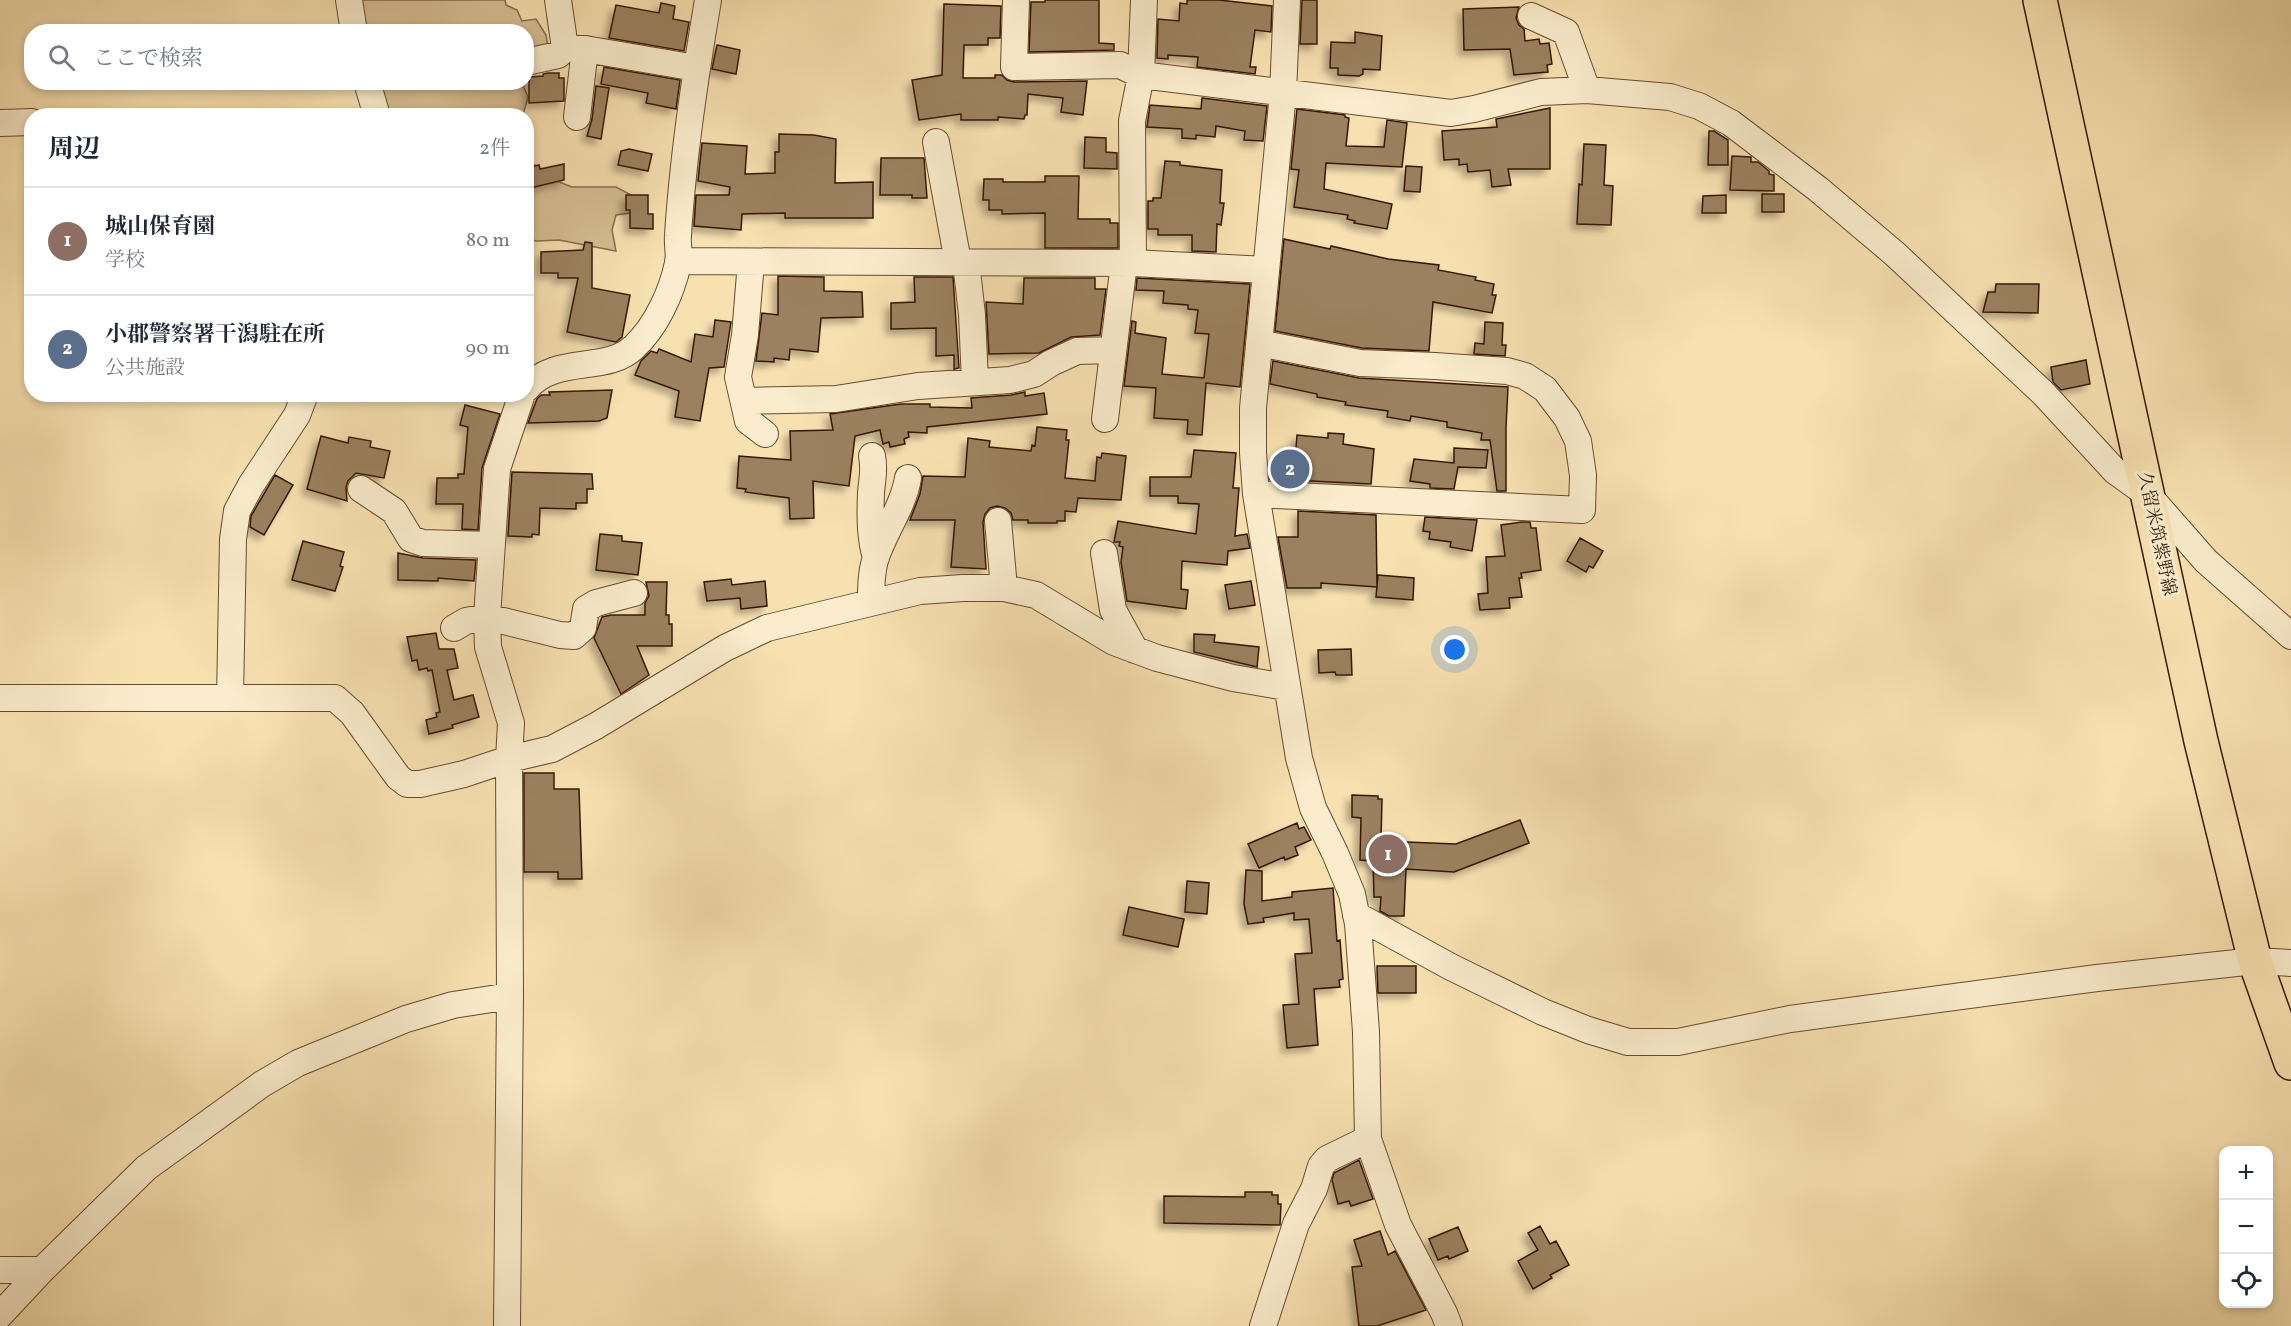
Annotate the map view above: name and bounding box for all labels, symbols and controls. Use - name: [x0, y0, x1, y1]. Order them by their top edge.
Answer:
- search box: [24, 24, 534, 90]
- icon: search: [45, 41, 78, 74]
- text: ここで検索: [93, 44, 203, 75]
- text: 周辺: [48, 132, 100, 168]
- text: 2件: [479, 135, 510, 163]
- text: 城山保育園: [105, 212, 215, 243]
- text: 1: [63, 227, 72, 255]
- text: 80 m: [466, 227, 510, 255]
- text: 学校: [105, 247, 145, 275]
- text: 小郡警察署干潟駐在所: [105, 320, 325, 351]
- text: 2: [62, 335, 73, 363]
- text: 90 m: [466, 335, 510, 363]
- text: 公共施設: [105, 355, 185, 383]
- pin: 2: [1270, 446, 1310, 492]
- street label: 久留米筑紫野線: [2131, 470, 2181, 598]
- your location: [1440, 635, 1469, 664]
- pin: 1: [1368, 832, 1408, 876]
- map controls: [2219, 1146, 2273, 1308]
- button: +: [2219, 1146, 2273, 1200]
- button: −: [2219, 1200, 2273, 1254]
- button: locate: [2219, 1254, 2273, 1308]

